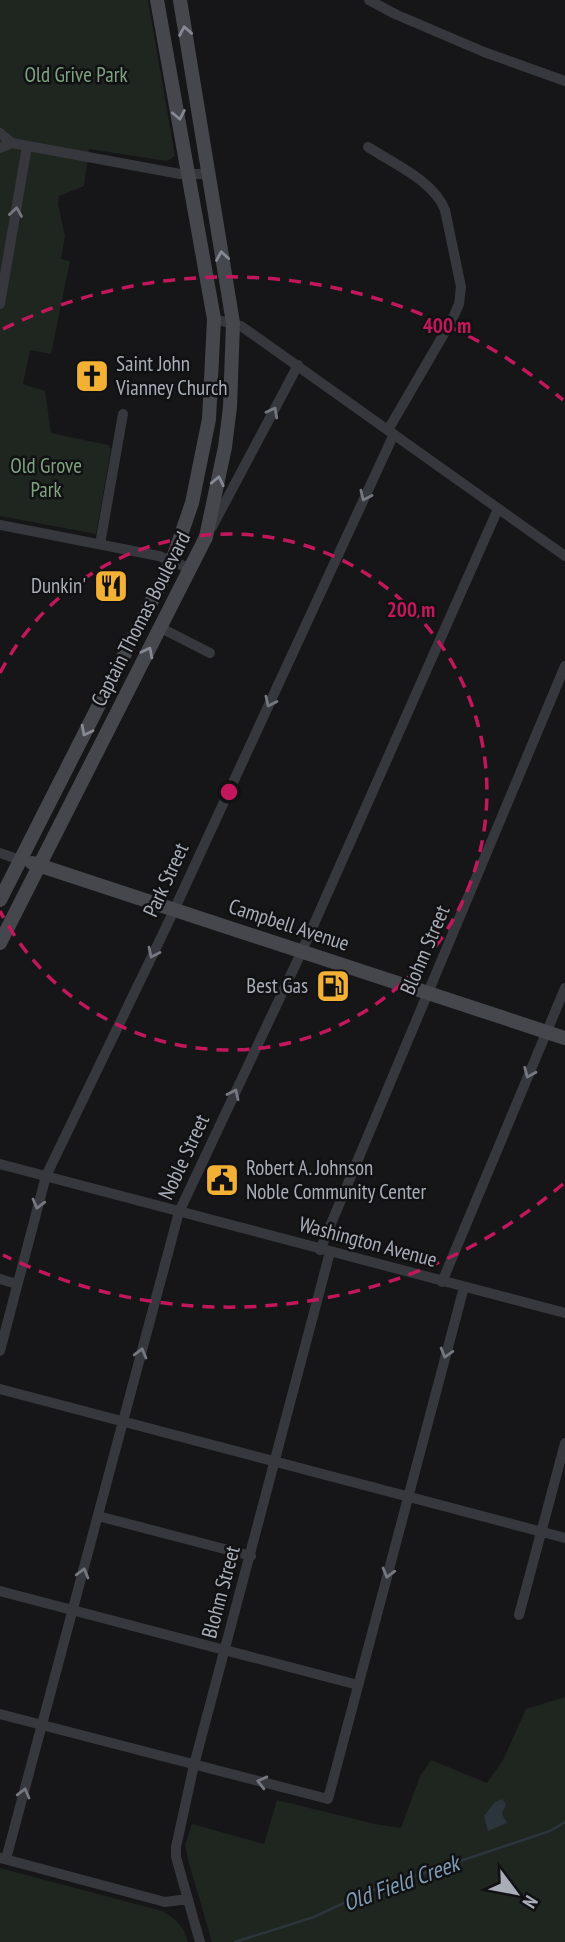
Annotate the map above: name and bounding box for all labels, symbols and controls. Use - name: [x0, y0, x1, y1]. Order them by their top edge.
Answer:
- one-way arrow: [178, 25, 193, 37]
- park label: Old Grive Park: [24, 61, 128, 88]
- one-way arrow: [170, 109, 185, 121]
- one-way arrow: [8, 207, 23, 218]
- one-way arrow: [215, 250, 230, 261]
- text: 400 m: [423, 312, 471, 339]
- place label: Saint John Vianney Church: [115, 350, 228, 401]
- church icon: Saint John Vianney Church: [73, 357, 111, 395]
- one-way arrow: [265, 406, 278, 419]
- park label: Old Grove Park: [10, 452, 82, 503]
- one-way arrow: [210, 475, 225, 487]
- one-way arrow: [360, 489, 374, 501]
- street label: Captain Thomas Boulevard: [85, 527, 196, 711]
- restaurant icon: Dunkin': [92, 567, 130, 605]
- place label: Dunkin': [31, 572, 86, 599]
- text: 200 m: [387, 596, 435, 623]
- one-way arrow: [140, 647, 154, 659]
- one-way arrow: [264, 695, 278, 708]
- one-way arrow: [81, 724, 94, 736]
- centre of rings: [217, 780, 241, 804]
- street label: Park Street: [137, 838, 194, 921]
- street label: Campbell Avenue: [225, 892, 353, 957]
- street label: Blohm Street: [394, 901, 456, 999]
- one-way arrow: [148, 946, 162, 958]
- fuel station icon: Best Gas: [314, 967, 352, 1005]
- place label: Best Gas: [246, 972, 308, 999]
- one-way arrow: [524, 1066, 538, 1078]
- one-way arrow: [226, 1089, 240, 1101]
- street label: Noble Street: [152, 1110, 215, 1204]
- place label: Robert A. Johnson Noble Community Center: [246, 1154, 426, 1205]
- public building icon: Robert A. Johnson Noble Community Center: [203, 1161, 241, 1199]
- one-way arrow: [32, 1198, 47, 1210]
- street label: Washington Avenue: [296, 1210, 440, 1273]
- one-way arrow: [440, 1347, 454, 1359]
- one-way arrow: [133, 1348, 147, 1360]
- street label: Blohm Street: [195, 1542, 246, 1641]
- one-way arrow: [75, 1567, 89, 1579]
- one-way arrow: [382, 1567, 396, 1579]
- one-way arrow: [256, 1776, 268, 1790]
- one-way arrow: [16, 1787, 31, 1799]
- water label: Old Field Creek: [339, 1847, 466, 1917]
- north arrow: [481, 1858, 551, 1928]
- text: N: [518, 1891, 543, 1913]

